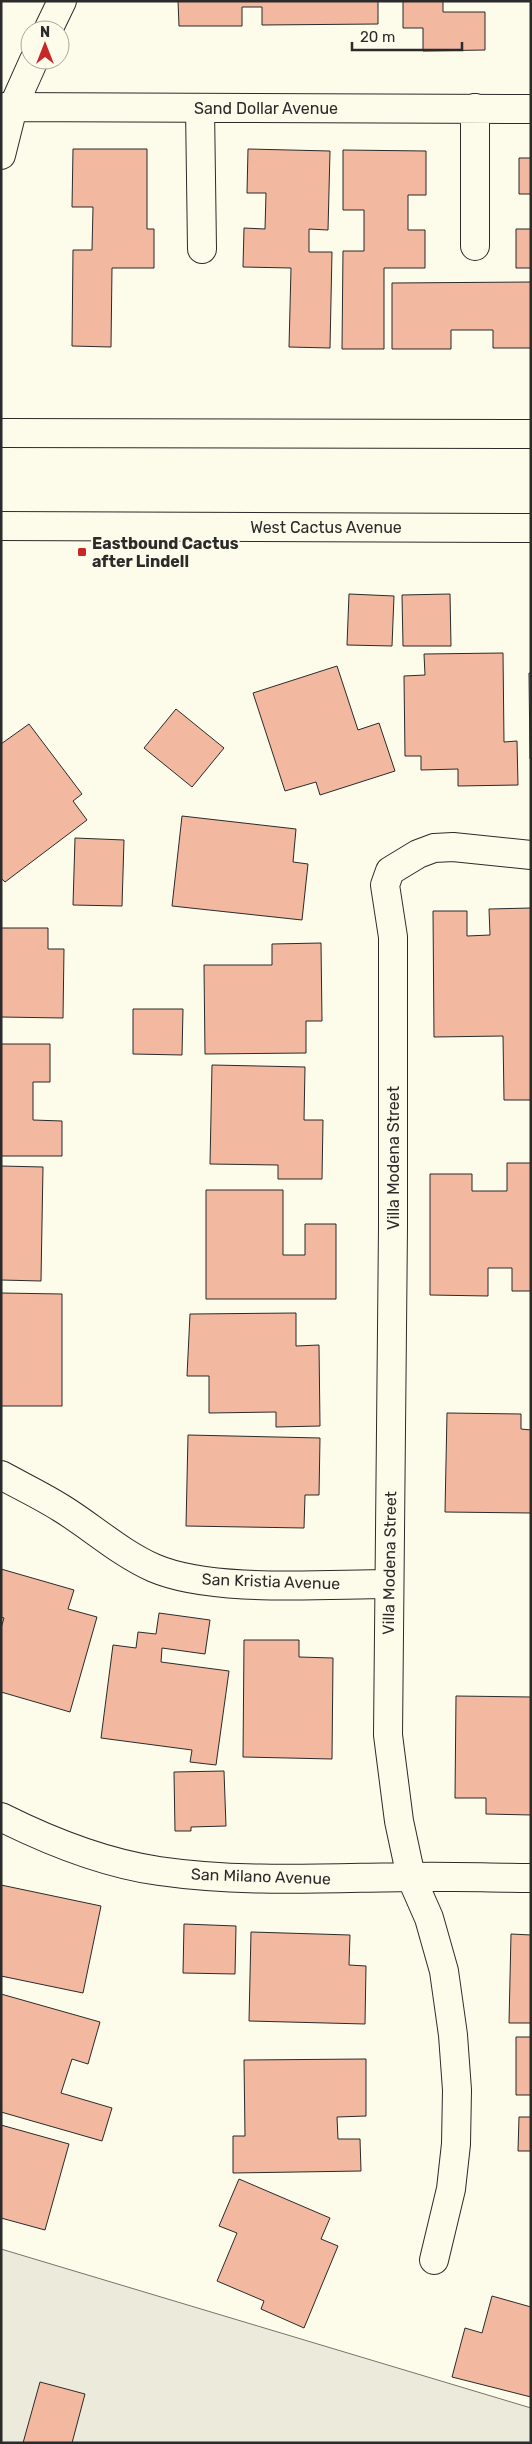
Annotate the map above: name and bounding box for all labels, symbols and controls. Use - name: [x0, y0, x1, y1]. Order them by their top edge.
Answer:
- north arrow: [20, 20, 70, 70]
- scale bar: [352, 20, 462, 52]
- text: N: [40, 24, 50, 41]
- text: 20 m: [360, 28, 395, 46]
- street label: Sand Dollar Avenue: [194, 99, 338, 118]
- street label: West Cactus Avenue: [250, 518, 402, 537]
- place label: Eastbound Cactus after Lindell: [92, 534, 239, 571]
- marker: Eastbound Cactus after Lindell: [76, 546, 88, 558]
- street label: Villa Modena Street: [384, 1086, 403, 1230]
- street label: Villa Modena Street: [379, 1491, 400, 1635]
- street label: San Kristia Avenue: [201, 1570, 341, 1593]
- street label: San Milano Avenue: [191, 1865, 331, 1888]

